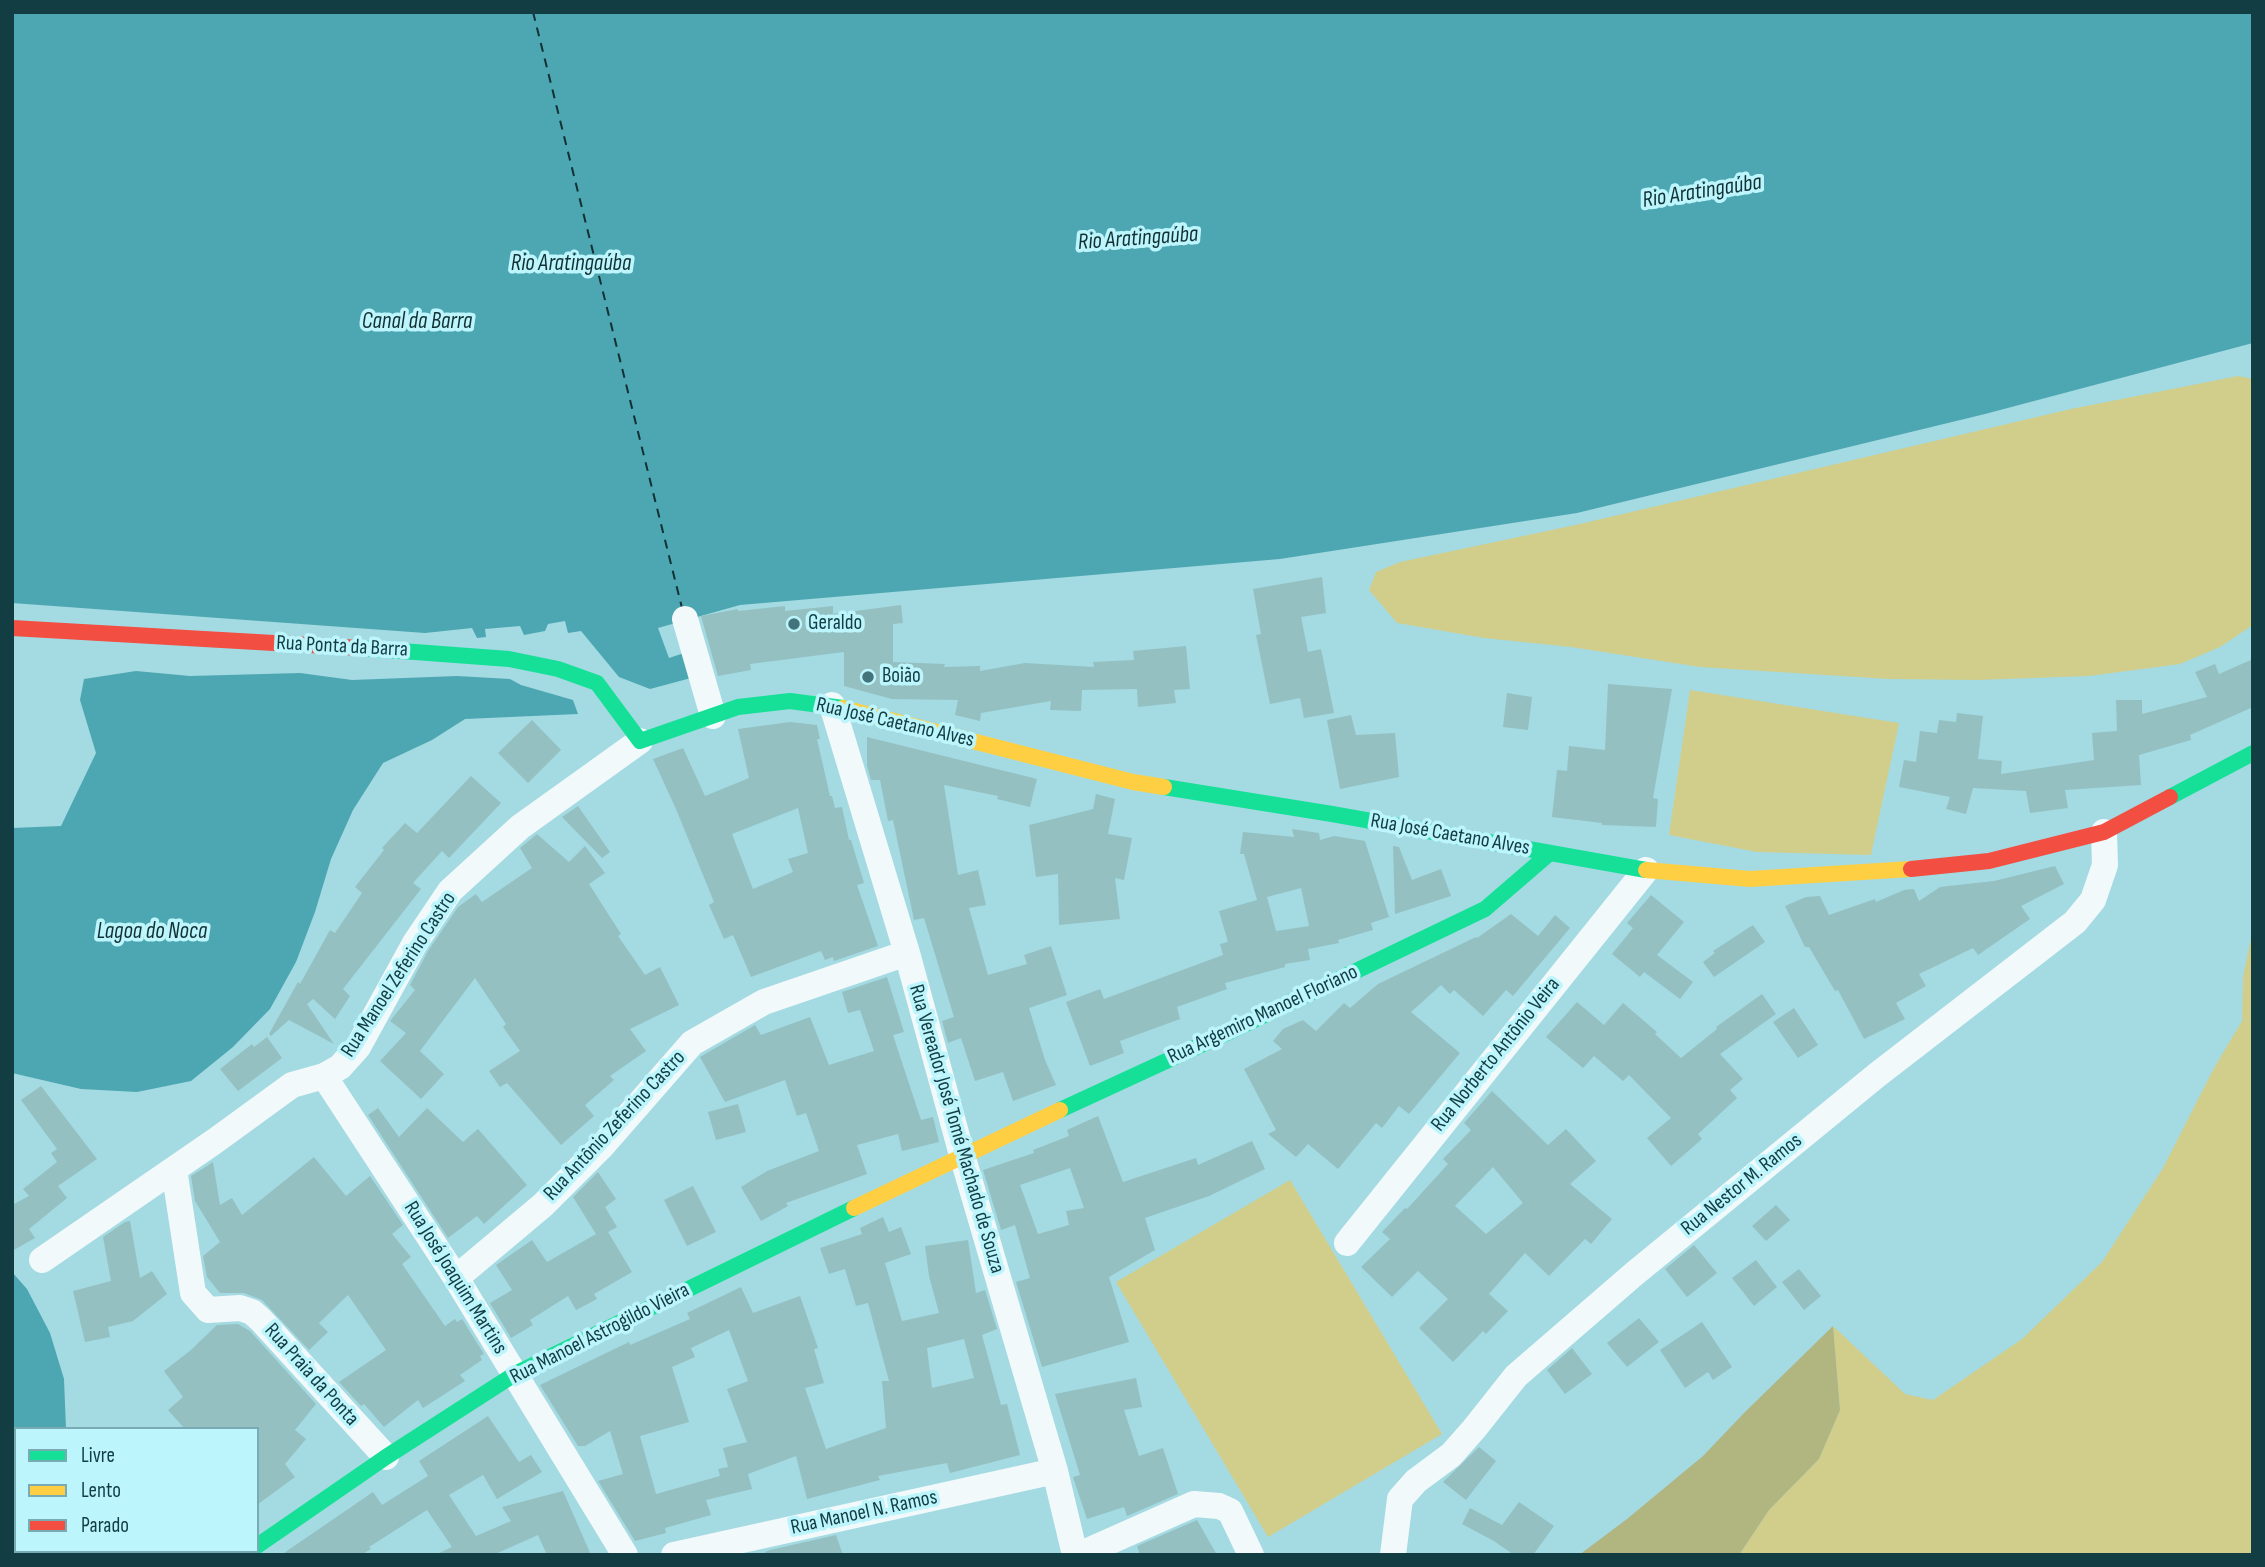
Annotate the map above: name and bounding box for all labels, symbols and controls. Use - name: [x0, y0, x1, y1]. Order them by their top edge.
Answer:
- water label: Rio Aratingaúba: [1640, 169, 1764, 215]
- water label: Rio Aratingaúba: [1077, 221, 1199, 257]
- water label: Rio Aratingaúba: [511, 250, 631, 278]
- water label: Canal da Barra: [362, 308, 472, 336]
- place label: Geraldo: [808, 611, 862, 637]
- marker: Geraldo: [786, 616, 802, 632]
- street label: Rua Ponta da Barra: [276, 631, 408, 663]
- place label: Boião: [882, 664, 921, 690]
- marker: Boião: [860, 669, 876, 685]
- street label: Rua José Caetano Alves: [814, 693, 976, 753]
- street label: Rua José Caetano Alves: [1369, 809, 1531, 861]
- street label: Rua Manoel Zeferino Castro: [336, 888, 462, 1062]
- water label: Lagoa do Noca: [97, 918, 207, 946]
- street label: Rua Argemiro Manoel Floriano: [1164, 960, 1362, 1070]
- street label: Rua Norberto Antônio Veira: [1426, 973, 1566, 1137]
- street label: Rua Vereador José Tomé Machado de Souza: [903, 982, 1009, 1276]
- street label: Rua Antônio Zeferino Castro: [539, 1046, 691, 1206]
- street label: Rua Nestor M. Ramos: [1677, 1129, 1807, 1241]
- street label: Rua José Joaquim Martins: [398, 1197, 512, 1359]
- street label: Rua Manoel Astrogildo Vieira: [506, 1278, 694, 1390]
- street label: Rua Praia da Ponta: [258, 1319, 364, 1431]
- legend: [14, 1427, 259, 1553]
- text: Livre: [81, 1443, 115, 1468]
- text: Lento: [81, 1478, 121, 1503]
- street label: Rua Manoel N. Ramos: [788, 1485, 940, 1541]
- text: Parado: [81, 1513, 129, 1538]

